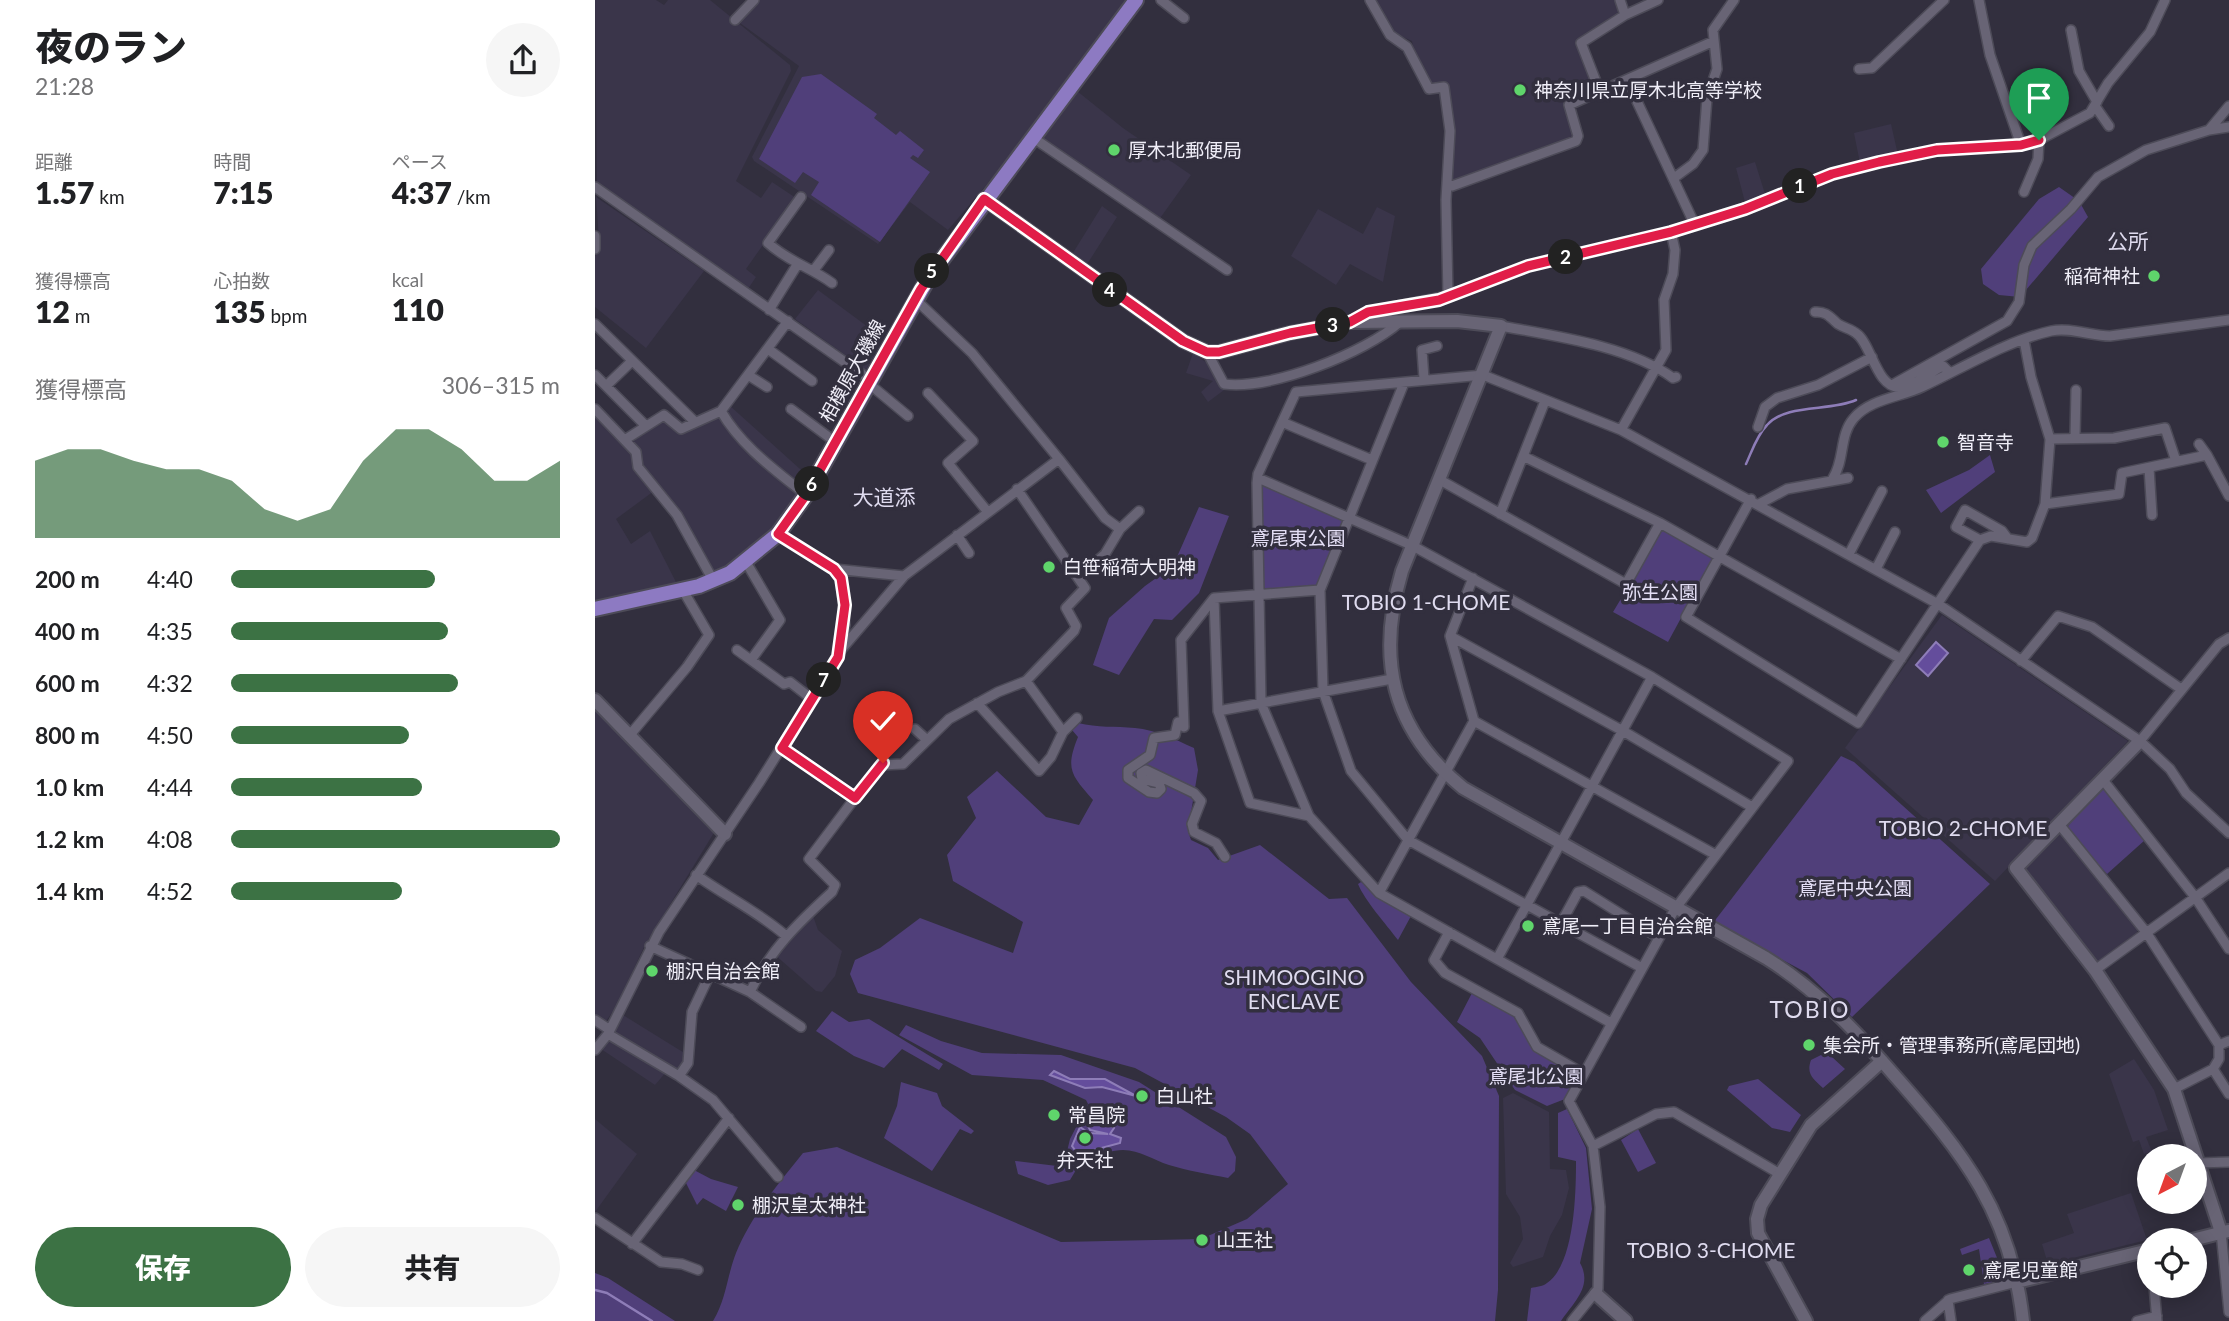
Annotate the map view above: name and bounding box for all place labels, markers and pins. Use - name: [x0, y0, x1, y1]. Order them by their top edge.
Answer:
- pin: [2009, 68, 2069, 140]
- place label: 神奈川県立厚木北高等学校: [1534, 78, 1762, 101]
- marker: 神奈川県立厚木北高等学校: [1512, 82, 1528, 98]
- place label: 厚木北郵便局: [1128, 138, 1242, 161]
- marker: 厚木北郵便局: [1106, 142, 1122, 158]
- pin: 1: [1783, 168, 1817, 204]
- pin: 2: [1549, 240, 1583, 274]
- pin: 5: [915, 254, 949, 288]
- place label: 稲荷神社: [2064, 264, 2140, 287]
- marker: 稲荷神社: [2146, 268, 2162, 284]
- pin: 4: [1093, 272, 1127, 308]
- pin: 3: [1315, 308, 1351, 342]
- place label: 智音寺: [1957, 430, 2014, 453]
- marker: 智音寺: [1935, 434, 1951, 450]
- pin: 6: [795, 466, 829, 502]
- place label: 白笹稲荷大明神: [1063, 555, 1196, 578]
- marker: 白笹稲荷大明神: [1041, 559, 1057, 575]
- pin: 7: [807, 662, 841, 698]
- pin: [853, 691, 913, 763]
- place label: 鳶尾一丁目自治会館: [1542, 914, 1713, 937]
- marker: 鳶尾一丁目自治会館: [1520, 918, 1536, 934]
- place label: 棚沢自治会館: [666, 959, 780, 982]
- marker: 棚沢自治会館: [644, 963, 660, 979]
- place label: 集会所・管理事務所(鳶尾団地): [1823, 1033, 2080, 1056]
- marker: 集会所・管理事務所(鳶尾団地): [1801, 1037, 1817, 1053]
- place label: 白山社: [1156, 1084, 1213, 1107]
- marker: 白山社: [1134, 1088, 1150, 1104]
- place label: 常昌院: [1068, 1103, 1125, 1126]
- marker: 常昌院: [1046, 1107, 1062, 1123]
- marker: 弁天社: [1077, 1130, 1093, 1146]
- place label: 弁天社: [1056, 1148, 1114, 1171]
- place label: 棚沢皇太神社: [752, 1193, 866, 1216]
- marker: 棚沢皇太神社: [730, 1197, 746, 1213]
- place label: 山王社: [1216, 1228, 1273, 1251]
- marker: 山王社: [1194, 1232, 1210, 1248]
- place label: 鳶尾児童館: [1983, 1258, 2078, 1281]
- marker: 鳶尾児童館: [1961, 1262, 1977, 1278]

